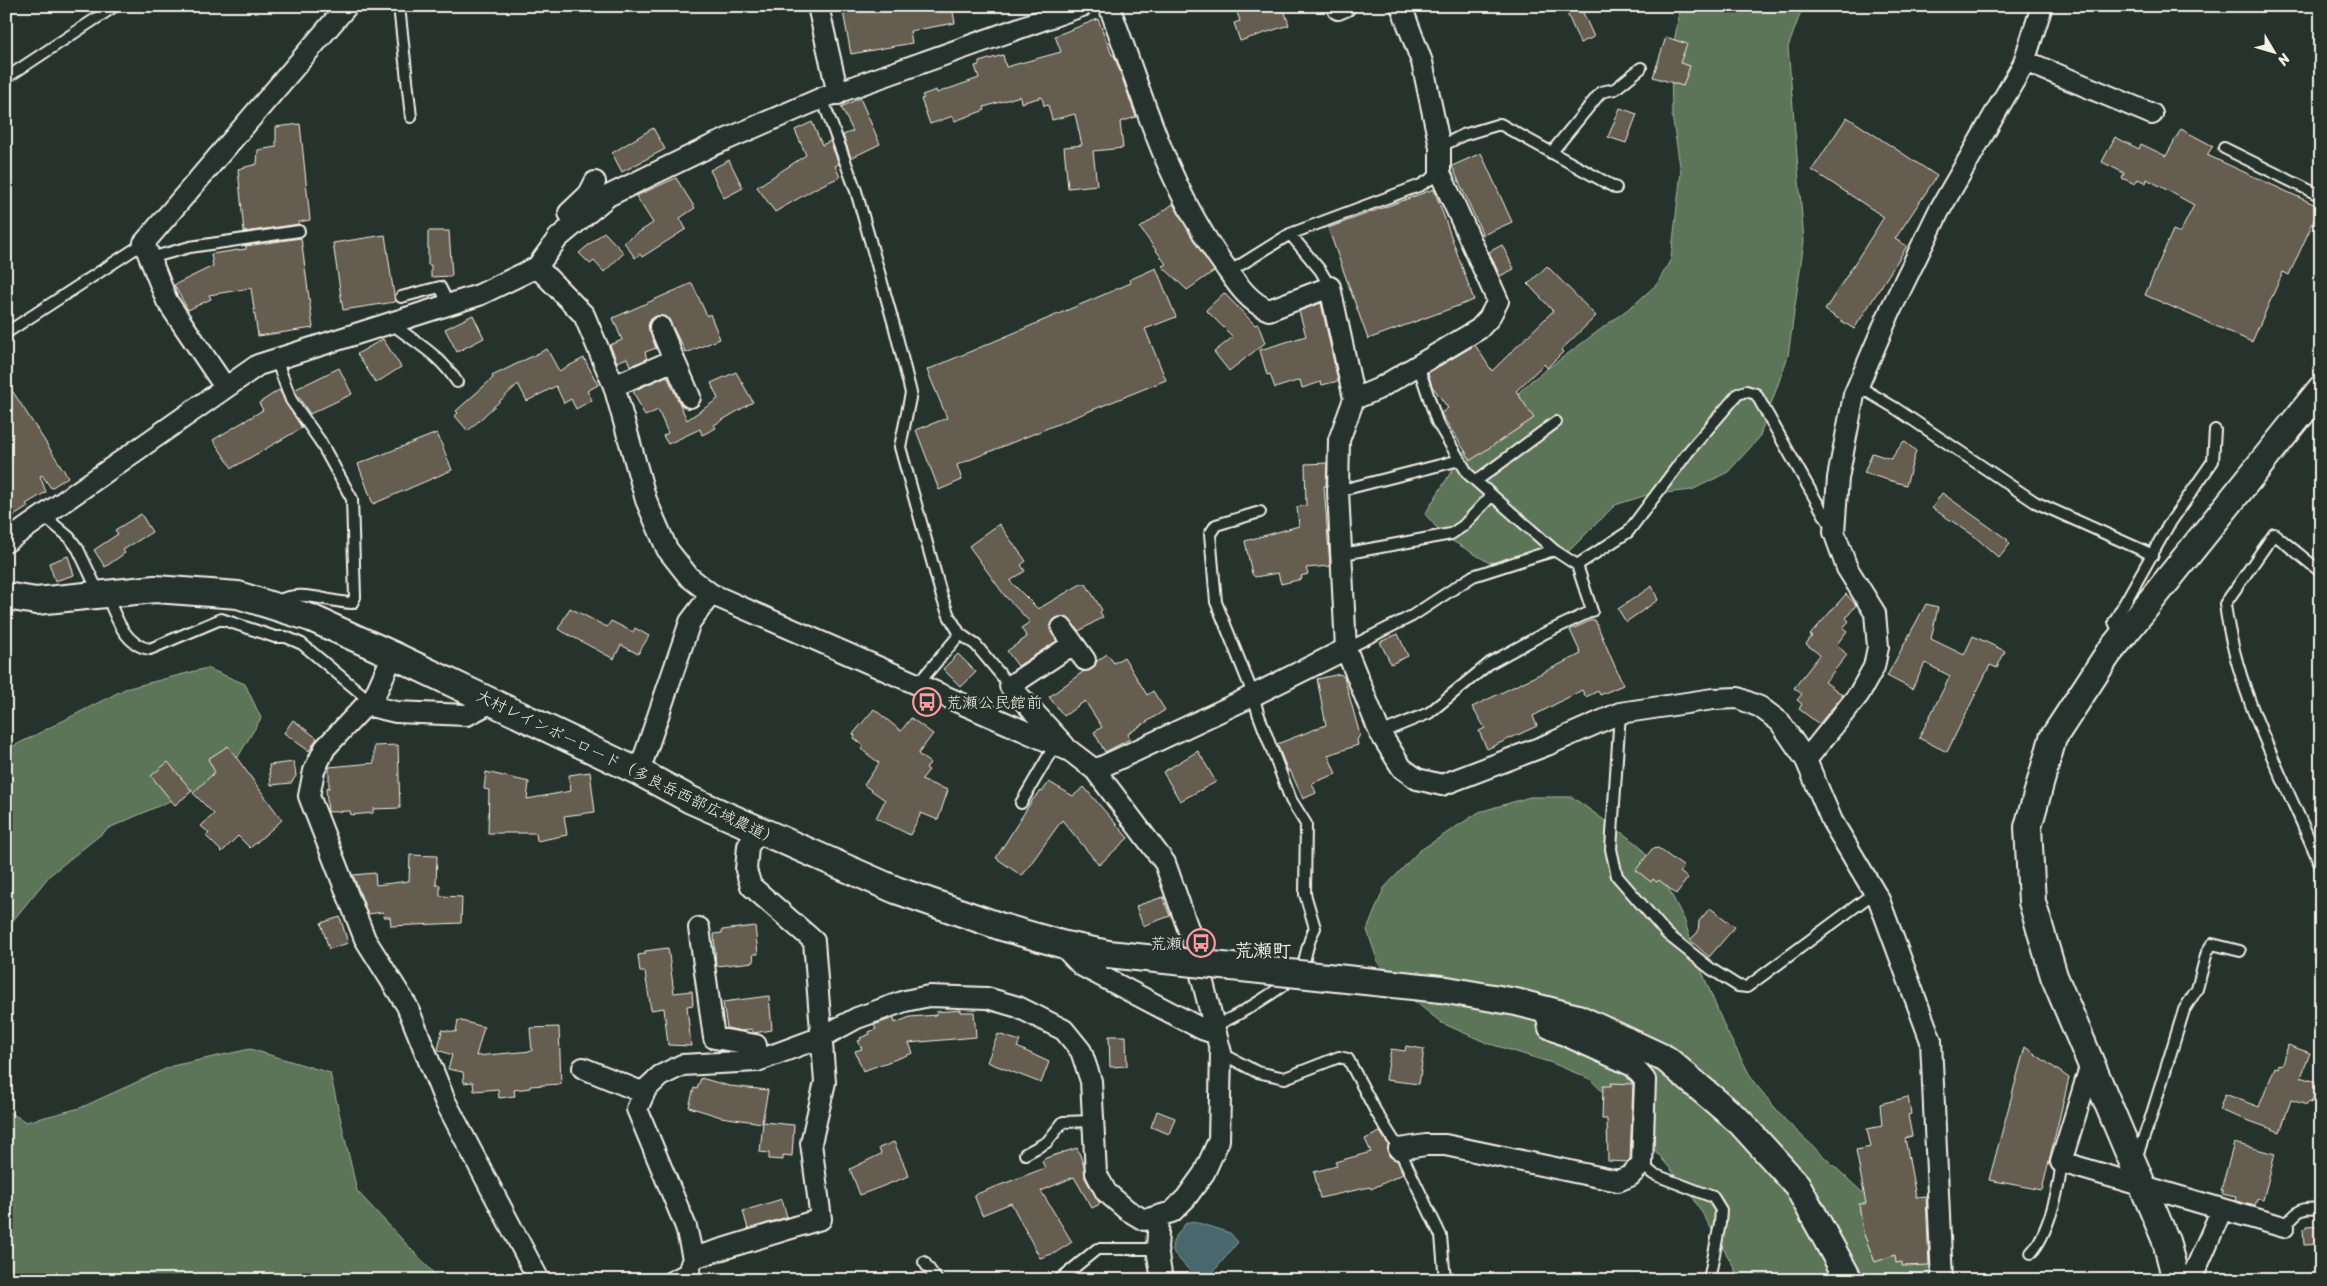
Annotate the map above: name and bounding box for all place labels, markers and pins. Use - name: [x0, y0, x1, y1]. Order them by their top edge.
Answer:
- bus stop icon: 荒瀬公民館前: [912, 687, 942, 717]
- place label: 荒瀬公民館前: [946, 688, 1042, 717]
- bus stop icon: 荒瀬: [1186, 928, 1216, 958]
- place label: 荒瀬: [1150, 929, 1182, 958]

